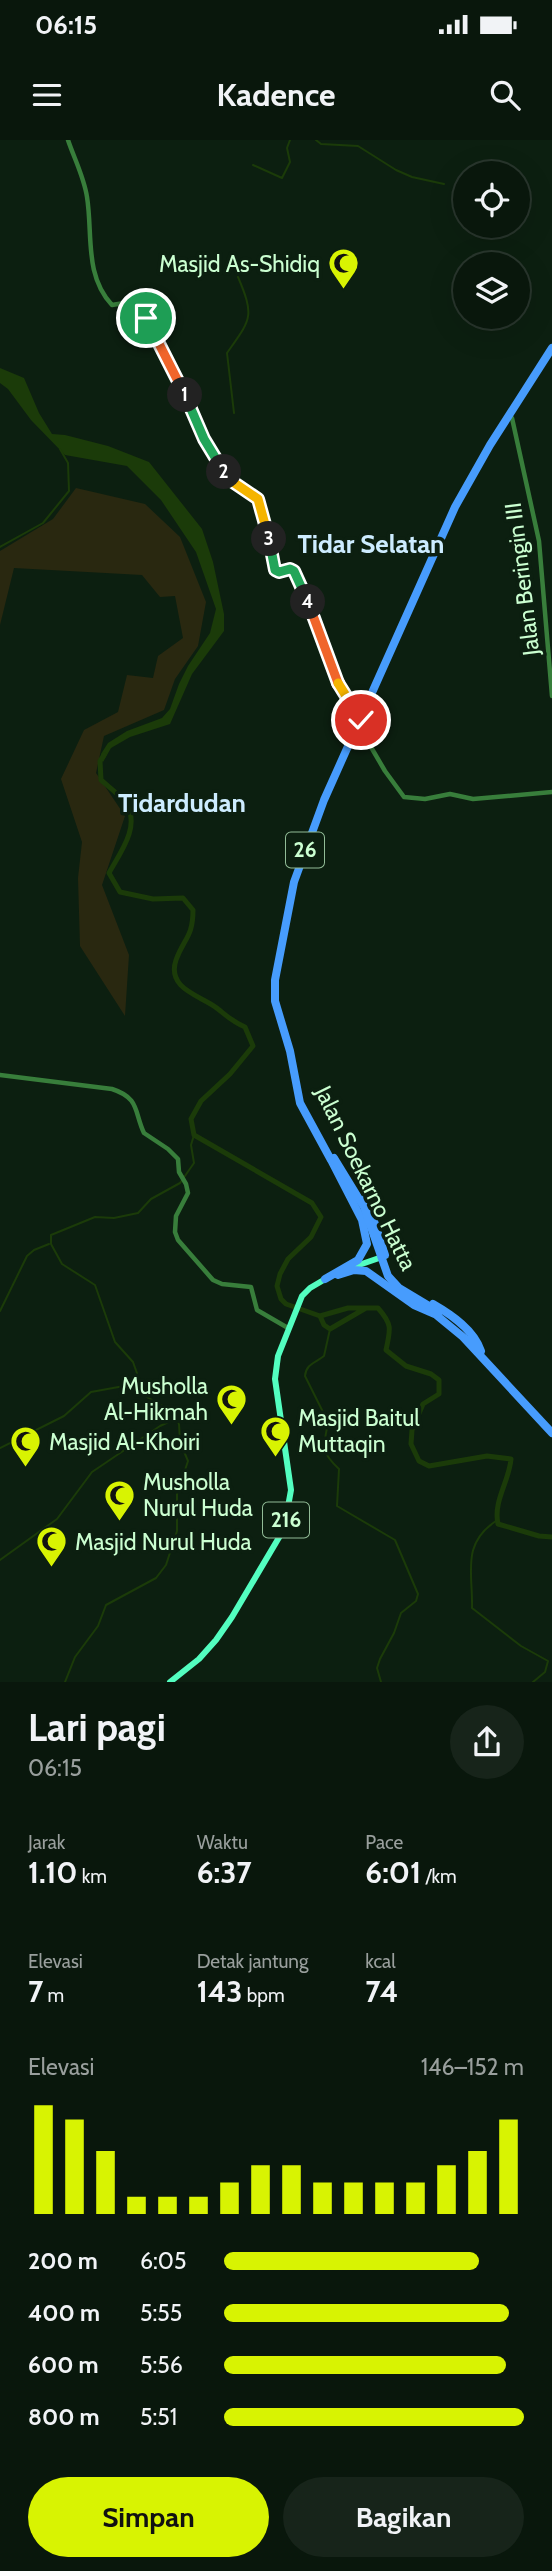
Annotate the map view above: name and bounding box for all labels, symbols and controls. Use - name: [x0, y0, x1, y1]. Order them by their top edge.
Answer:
- text: 06:15: [35, 9, 97, 41]
- text: Kadence: [216, 75, 336, 114]
- icon: menu: [28, 76, 66, 114]
- icon: search: [486, 76, 524, 114]
- map controls: [453, 161, 530, 329]
- button: locate: [453, 161, 530, 238]
- mosque icon: Masjid As-Shidiq: [326, 247, 360, 291]
- place label: Masjid As-Shidiq: [159, 250, 320, 278]
- button: layers: [453, 252, 530, 329]
- pin: [116, 288, 176, 348]
- icon: arrive: [127, 299, 165, 337]
- pin: 1: [168, 378, 202, 412]
- text: 1: [181, 383, 188, 406]
- pin: 2: [206, 454, 242, 490]
- text: 2: [218, 460, 229, 483]
- street label: Jalan Beringin III: [499, 501, 545, 658]
- pin: 3: [252, 522, 286, 556]
- text: 3: [263, 527, 274, 550]
- district label: Tidar Selatan: [298, 528, 444, 560]
- pin: 4: [290, 584, 326, 620]
- text: 4: [302, 590, 313, 613]
- pin: [331, 690, 391, 750]
- icon: check: [342, 701, 380, 739]
- district label: Tidardudan: [118, 787, 246, 819]
- road number: 26: [286, 832, 324, 868]
- street label: Jalan Soekarno Hatta: [309, 1080, 423, 1275]
- place label: Musholla Al-Hikmah: [104, 1372, 208, 1426]
- mosque icon: Musholla Al-Hikmah: [214, 1382, 248, 1426]
- place label: Masjid Baitul Muttaqin: [298, 1404, 420, 1458]
- mosque icon: Masjid Baitul Muttaqin: [258, 1414, 292, 1458]
- mosque icon: Masjid Al-Khoiri: [9, 1425, 43, 1469]
- place label: Masjid Al-Khoiri: [49, 1428, 200, 1456]
- place label: Musholla Nurul Huda: [143, 1468, 253, 1522]
- mosque icon: Musholla Nurul Huda: [103, 1478, 137, 1522]
- road number: 216: [263, 1502, 309, 1538]
- mosque icon: Masjid Nurul Huda: [35, 1525, 69, 1569]
- place label: Masjid Nurul Huda: [75, 1528, 252, 1556]
- text: Lari pagi: [28, 1704, 166, 1751]
- button: share: [450, 1705, 524, 1779]
- text: 06:15: [28, 1754, 82, 1782]
- text: Jarak: [28, 1831, 65, 1854]
- text: Waktu: [197, 1831, 248, 1854]
- text: Pace: [365, 1831, 403, 1854]
- text: 1.10: [28, 1854, 77, 1891]
- text: 6:37: [197, 1854, 252, 1891]
- text: 6:01: [365, 1854, 421, 1891]
- text: km: [77, 1865, 107, 1888]
- text: /km: [421, 1865, 457, 1888]
- text: Elevasi: [28, 1950, 83, 1973]
- text: Detak jantung: [197, 1950, 308, 1973]
- text: kcal: [365, 1950, 396, 1973]
- text: 7: [28, 1973, 43, 2010]
- text: 143: [197, 1973, 243, 2010]
- text: 74: [365, 1973, 398, 2010]
- text: m: [43, 1984, 64, 2007]
- text: bpm: [243, 1984, 285, 2007]
- text: Elevasi: [28, 2053, 94, 2081]
- text: 146–152 m: [421, 2053, 524, 2081]
- text: 200 m: [28, 2247, 98, 2275]
- text: 6:05: [140, 2247, 186, 2275]
- text: 400 m: [28, 2299, 100, 2327]
- text: 5:55: [140, 2299, 182, 2327]
- text: 600 m: [28, 2351, 99, 2379]
- text: 5:56: [140, 2351, 183, 2379]
- text: 800 m: [28, 2403, 100, 2431]
- text: 5:51: [140, 2403, 177, 2431]
- button: Simpan: [28, 2477, 269, 2557]
- button: Bagikan: [283, 2477, 524, 2557]

